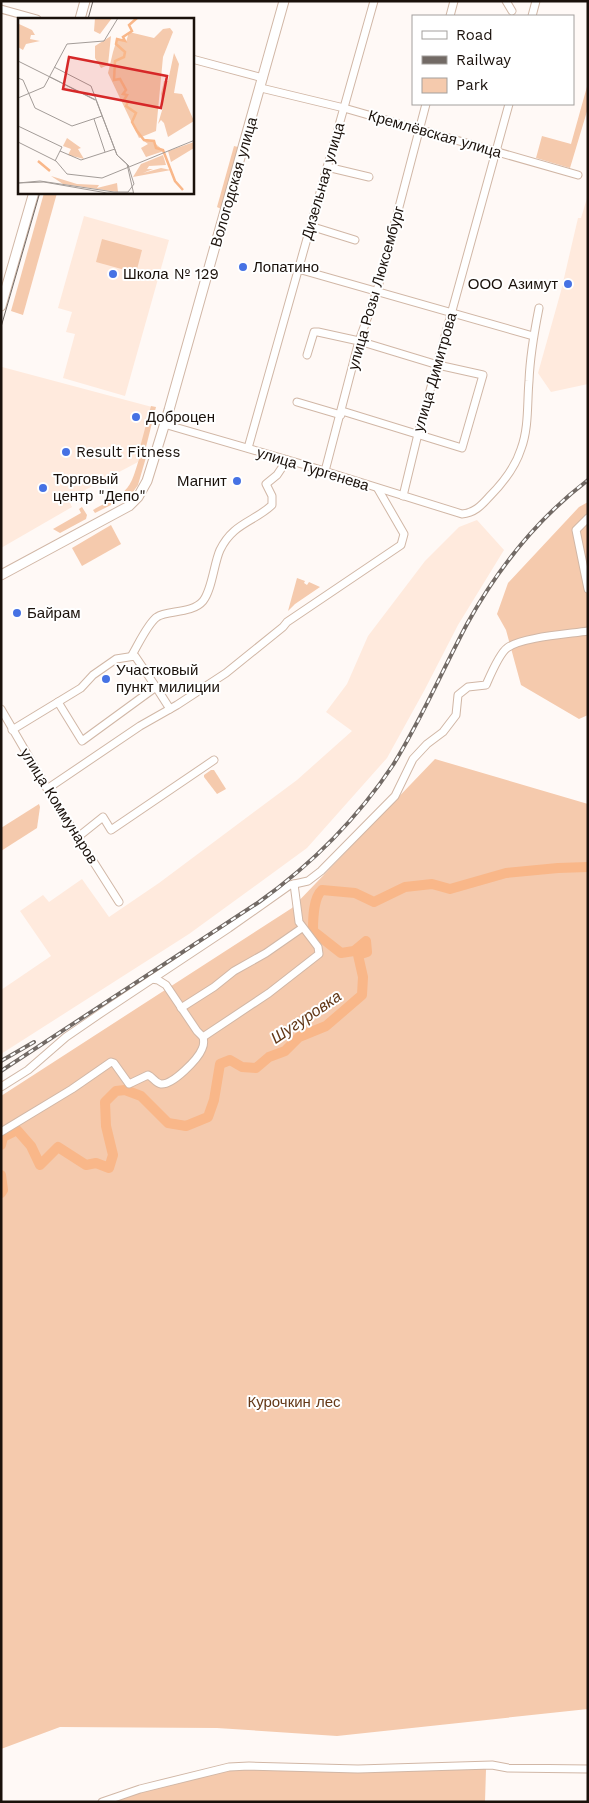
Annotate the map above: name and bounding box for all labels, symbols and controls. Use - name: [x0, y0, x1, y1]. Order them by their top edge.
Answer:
- legend: [412, 15, 574, 105]
- inset map: [18, 18, 194, 194]
- text: Road: [456, 26, 493, 44]
- text: Railway: [456, 51, 511, 69]
- text: Park: [456, 76, 489, 94]
- street label: Кремлёвская улица: [366, 106, 504, 162]
- street label: Вологодская улица: [207, 114, 261, 249]
- street label: Дизельная улица: [298, 120, 348, 242]
- street label: улица Розы Люксембург: [344, 203, 408, 372]
- place label: Лопатино: [253, 258, 319, 276]
- marker: Лопатино: [237, 261, 249, 273]
- place label: Школа № 129: [123, 265, 219, 283]
- marker: Школа № 129: [107, 268, 119, 280]
- place label: ООО Азимут: [468, 275, 558, 293]
- marker: ООО Азимут: [562, 278, 574, 290]
- street label: улица Димитрова: [409, 310, 461, 434]
- place label: Доброцен: [146, 408, 215, 426]
- marker: Доброцен: [130, 411, 142, 423]
- place label: Result Fitness: [76, 443, 180, 461]
- street label: улица Тургенева: [255, 443, 372, 495]
- marker: Result Fitness: [60, 446, 72, 458]
- place label: Торговый центр "Депо": [53, 470, 145, 505]
- place label: Магнит: [177, 472, 227, 490]
- marker: Магнит: [231, 475, 243, 487]
- marker: Торговый центр "Депо": [37, 482, 49, 494]
- place label: Байрам: [27, 604, 81, 622]
- marker: Байрам: [11, 607, 23, 619]
- place label: Участковый пункт милиции: [116, 661, 220, 696]
- marker: Участковый пункт милиции: [100, 673, 112, 685]
- street label: улица Коммунаров: [16, 745, 102, 867]
- water label: Шугуровка: [267, 986, 345, 1048]
- park label: Курочкин лес: [247, 1393, 341, 1411]

